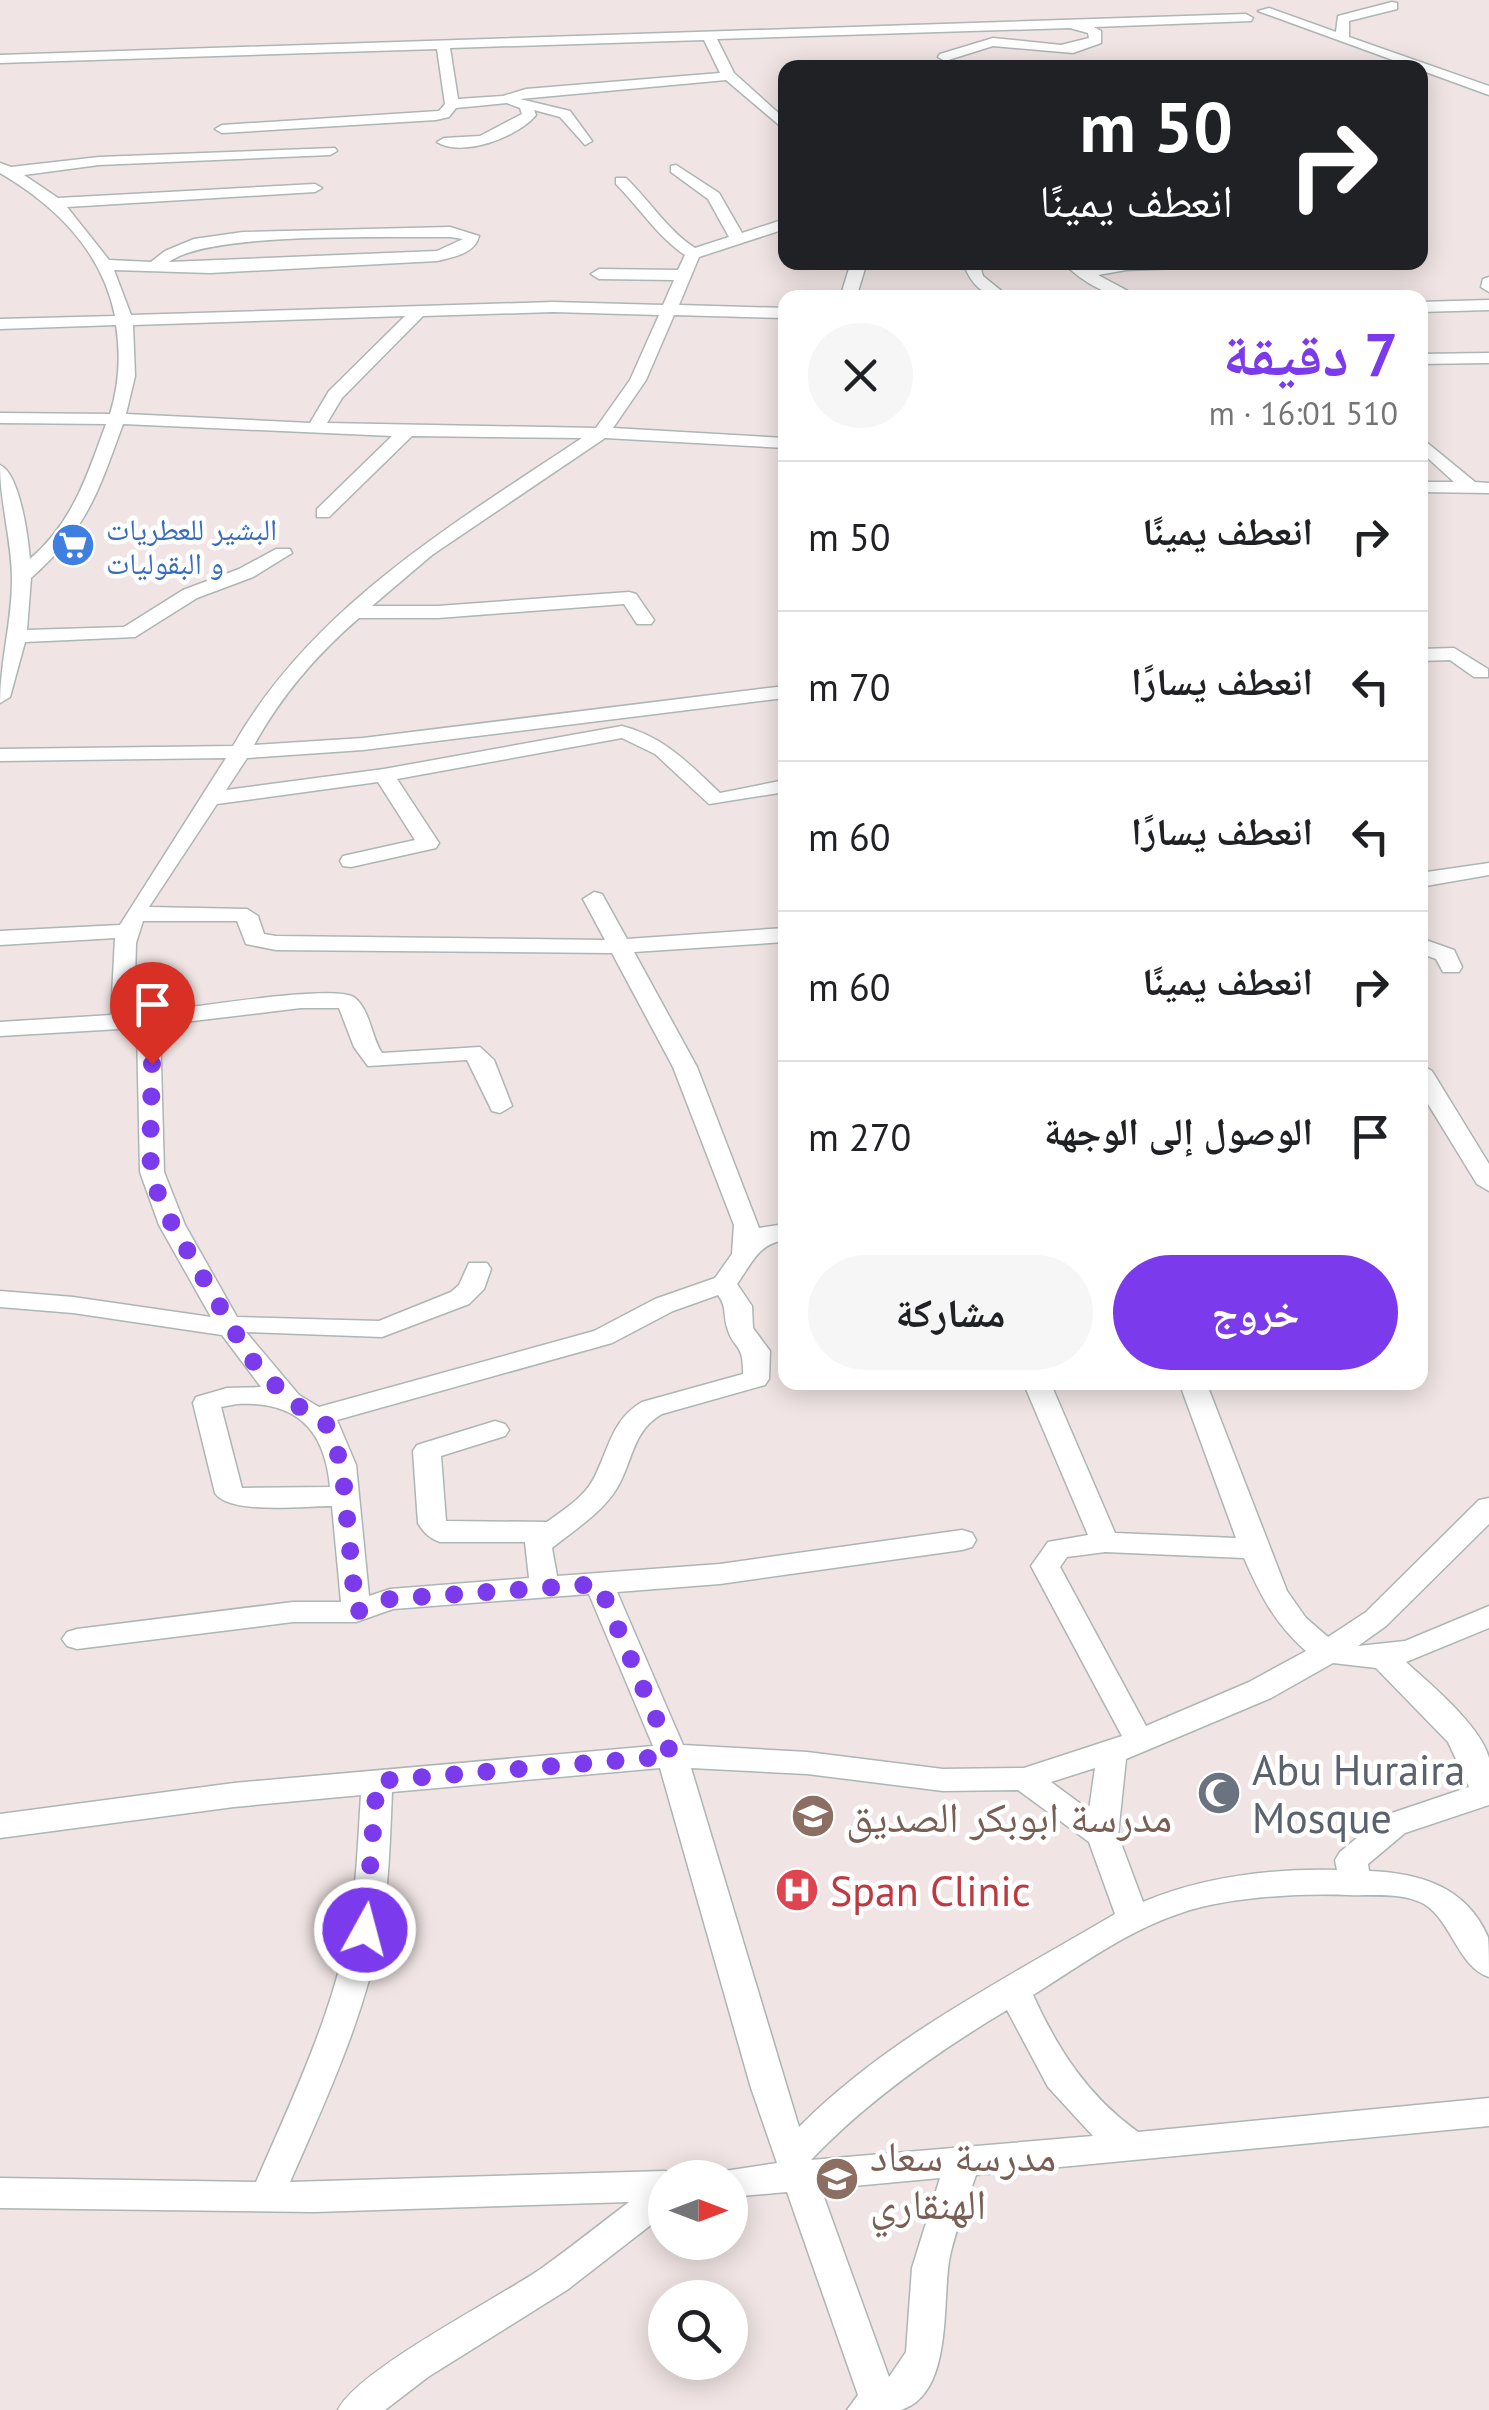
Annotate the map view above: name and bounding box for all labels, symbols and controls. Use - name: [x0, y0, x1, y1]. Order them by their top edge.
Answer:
- text: 50 m: [1080, 81, 1233, 171]
- icon: right: [1268, 100, 1398, 230]
- text: انعطف يمينًا: [1039, 171, 1233, 229]
- text: 7 دقيقة: [1223, 315, 1398, 393]
- button: close: [808, 323, 913, 428]
- text: 510 m · 16:01: [1209, 392, 1398, 434]
- text: انعطف يمينًا: [1142, 506, 1313, 555]
- place label: البشير للعطريات و البقوليات: [106, 509, 277, 582]
- icon: right: [1343, 509, 1398, 564]
- text: 50 m: [808, 512, 890, 561]
- supermarket icon: البشير للعطريات و البقوليات: [50, 522, 96, 568]
- text: انعطف يسارًا: [1131, 656, 1313, 705]
- icon: left: [1343, 659, 1398, 714]
- text: 70 m: [808, 662, 890, 711]
- text: انعطف يسارًا: [1131, 806, 1313, 855]
- icon: left: [1343, 809, 1398, 864]
- text: 60 m: [808, 812, 890, 861]
- text: انعطف يمينًا: [1142, 956, 1313, 1005]
- icon: right: [1343, 959, 1398, 1014]
- pin: [110, 962, 195, 1065]
- text: 60 m: [808, 962, 890, 1011]
- icon: arrive: [125, 977, 180, 1032]
- text: الوصول إلى الوجهة: [1044, 1106, 1313, 1155]
- icon: arrive: [1343, 1109, 1398, 1164]
- text: 270 m: [808, 1112, 911, 1161]
- button: مشاركة: [808, 1255, 1093, 1370]
- button: خروج: [1113, 1255, 1398, 1370]
- place label: Abu Huraira Mosque: [1252, 1742, 1465, 1845]
- mosque icon: Abu Huraira Mosque: [1196, 1770, 1242, 1816]
- place label: مدرسة ابوبكر الصديق: [846, 1789, 1172, 1844]
- school or university icon: مدرسة ابوبكر الصديق: [790, 1793, 836, 1839]
- place label: Span Clinic: [830, 1863, 1031, 1918]
- hospital icon: Span Clinic: [774, 1867, 820, 1913]
- position arrow: [313, 1878, 417, 1982]
- place label: مدرسة سعاد الهنقاري: [870, 2128, 1056, 2237]
- school or university icon: مدرسة سعاد الهنقاري: [814, 2156, 860, 2202]
- north arrow: [648, 2160, 748, 2260]
- map controls: [648, 2160, 748, 2380]
- button: search: [648, 2280, 748, 2380]

